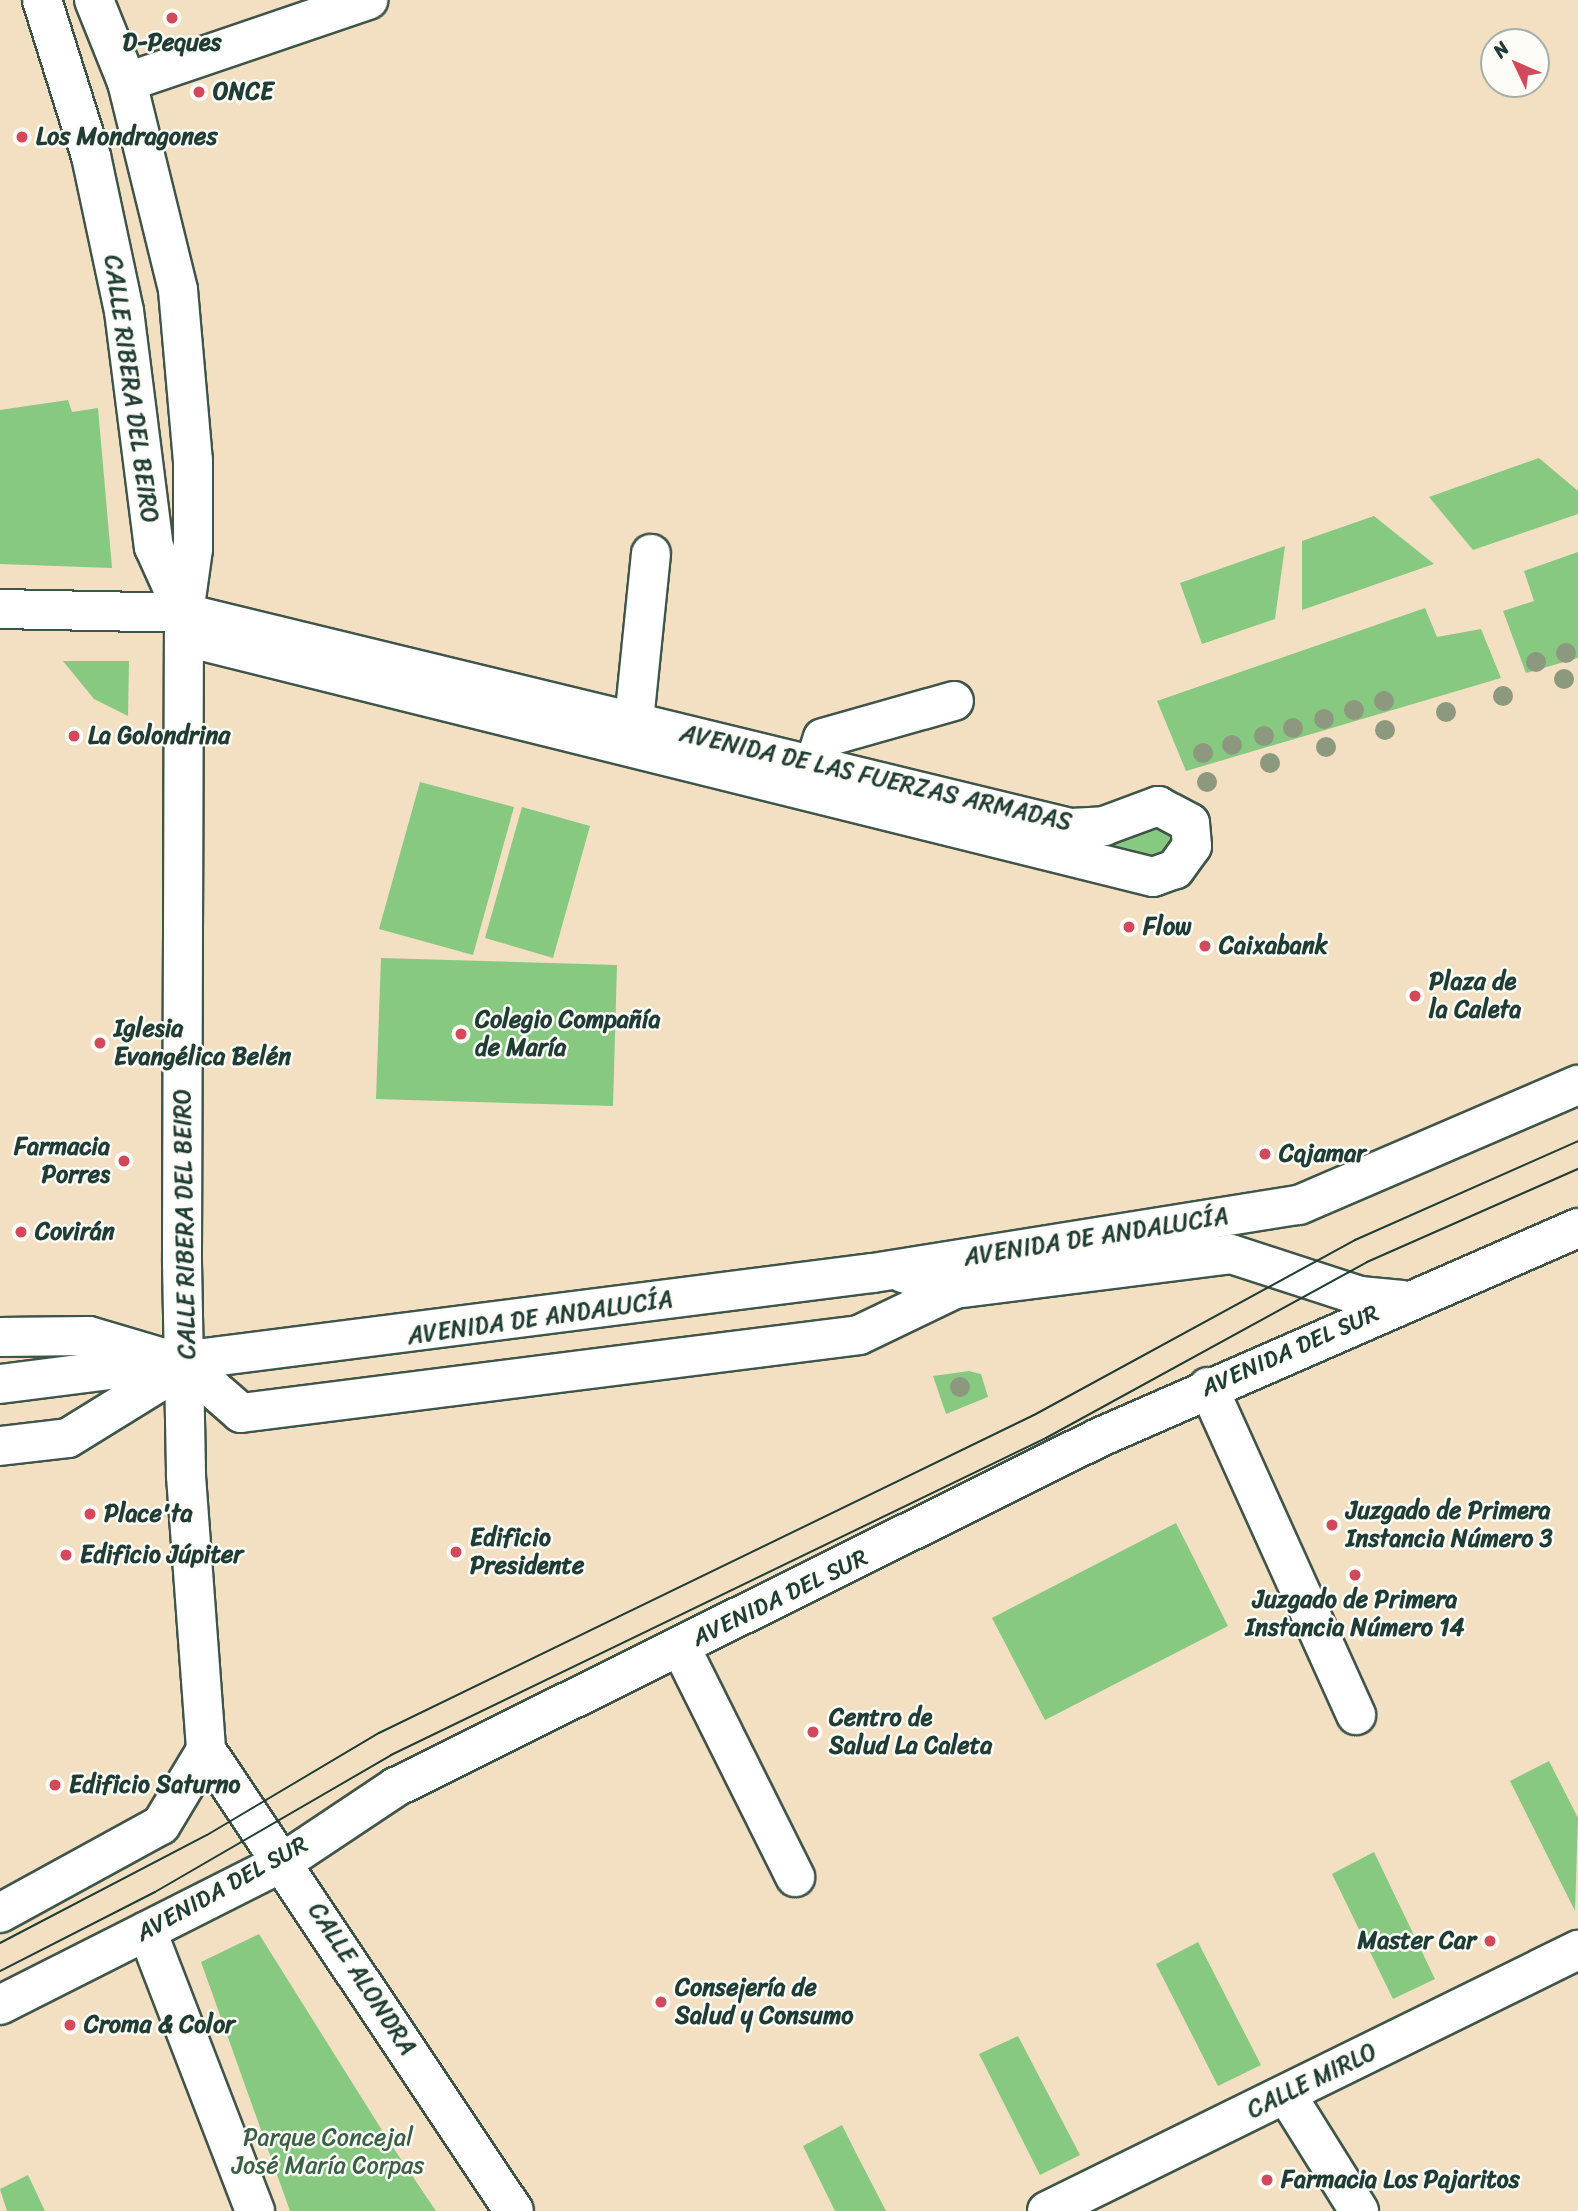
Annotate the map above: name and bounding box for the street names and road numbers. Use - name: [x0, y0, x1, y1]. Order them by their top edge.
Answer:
- street label: CALLE RIBERA DEL BEIRO: [98, 253, 164, 525]
- street label: AVENIDA DE LAS FUERZAS ARMADAS: [675, 718, 1077, 838]
- street label: CALLE RIBERA DEL BEIRO: [168, 1088, 202, 1360]
- street label: AVENIDA DE ANDALUCÍA: [962, 1202, 1230, 1272]
- street label: AVENIDA DE ANDALUCÍA: [406, 1285, 674, 1351]
- street label: AVENIDA DEL SUR: [1195, 1298, 1385, 1404]
- street label: AVENIDA DEL SUR: [686, 1542, 874, 1654]
- street label: AVENIDA DEL SUR: [130, 1829, 314, 1949]
- street label: CALLE ALONDRA: [302, 1897, 422, 2061]
- street label: CALLE MIRLO: [1242, 2037, 1382, 2125]

